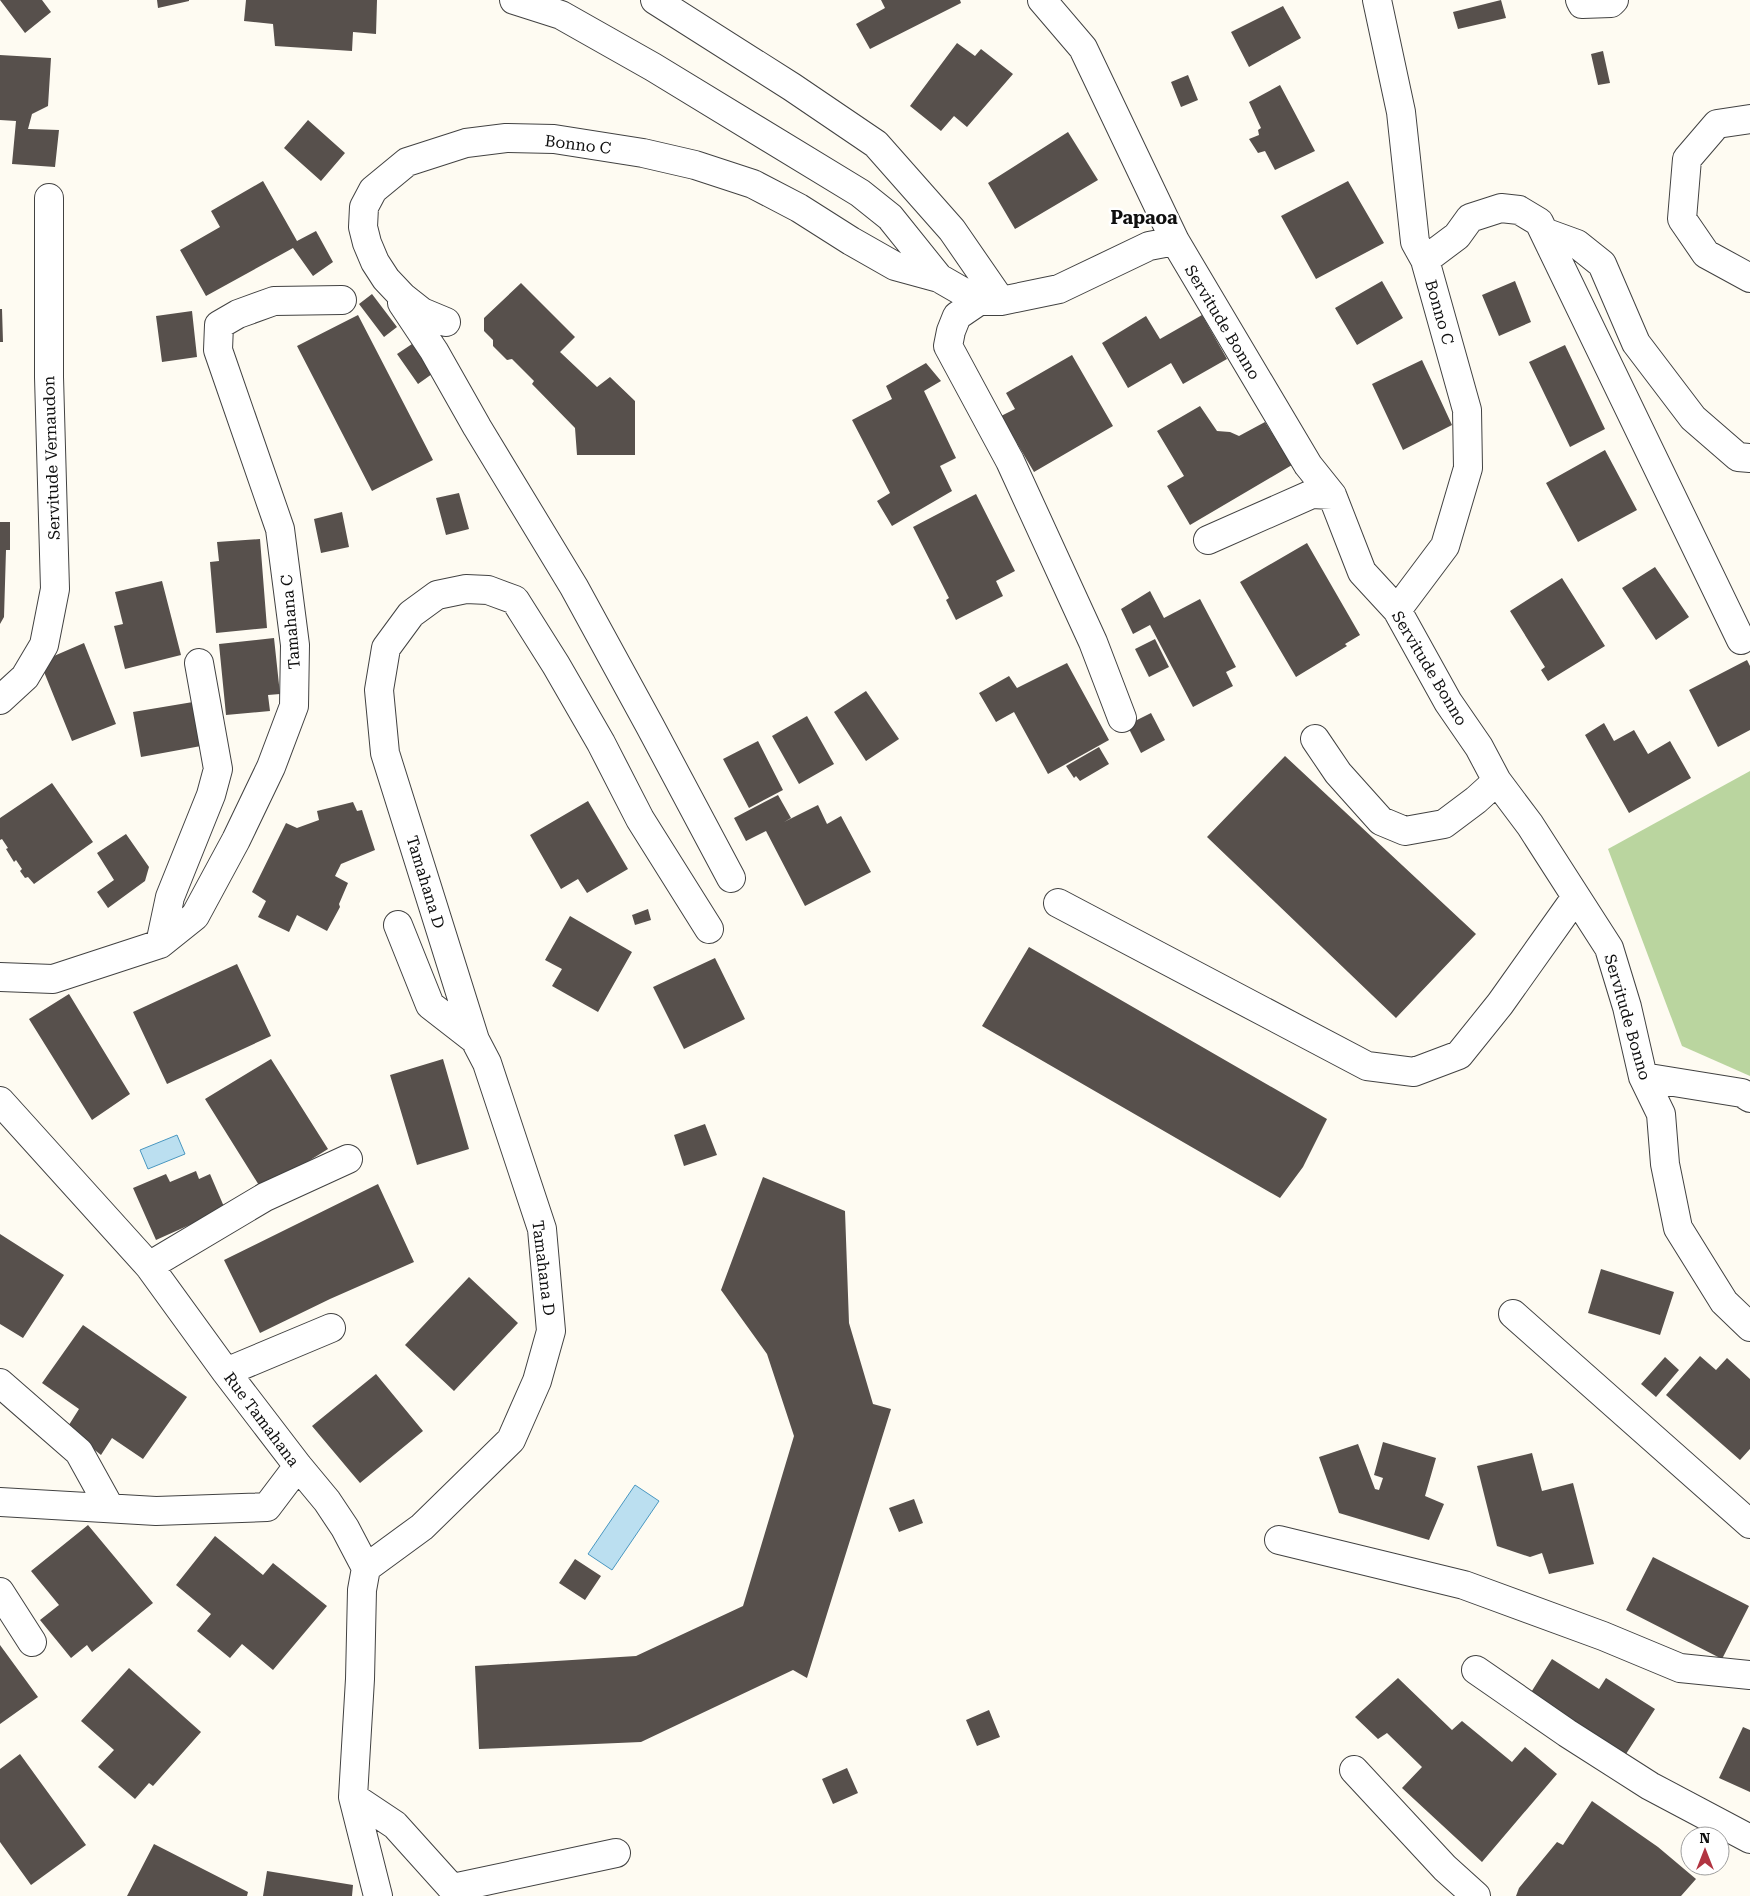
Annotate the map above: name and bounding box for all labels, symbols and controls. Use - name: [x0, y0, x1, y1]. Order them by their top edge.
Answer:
- street label: Bonno C: [544, 131, 612, 158]
- district label: Papaoa: [1110, 207, 1178, 228]
- street label: Servitude Bonno: [1181, 261, 1264, 383]
- street label: Bonno C: [1421, 278, 1458, 347]
- street label: Servitude Vernaudon: [39, 376, 64, 540]
- street label: Tamahana C: [277, 574, 304, 670]
- street label: Servitude Bonno: [1388, 607, 1471, 729]
- street label: Tamahana D: [402, 833, 449, 931]
- street label: Servitude Bonno: [1600, 952, 1655, 1083]
- street label: Tamahana D: [528, 1219, 559, 1317]
- street label: Rue Tamahana: [220, 1368, 303, 1470]
- north arrow: [1680, 1826, 1730, 1876]
- text: N: [1700, 1830, 1711, 1846]

